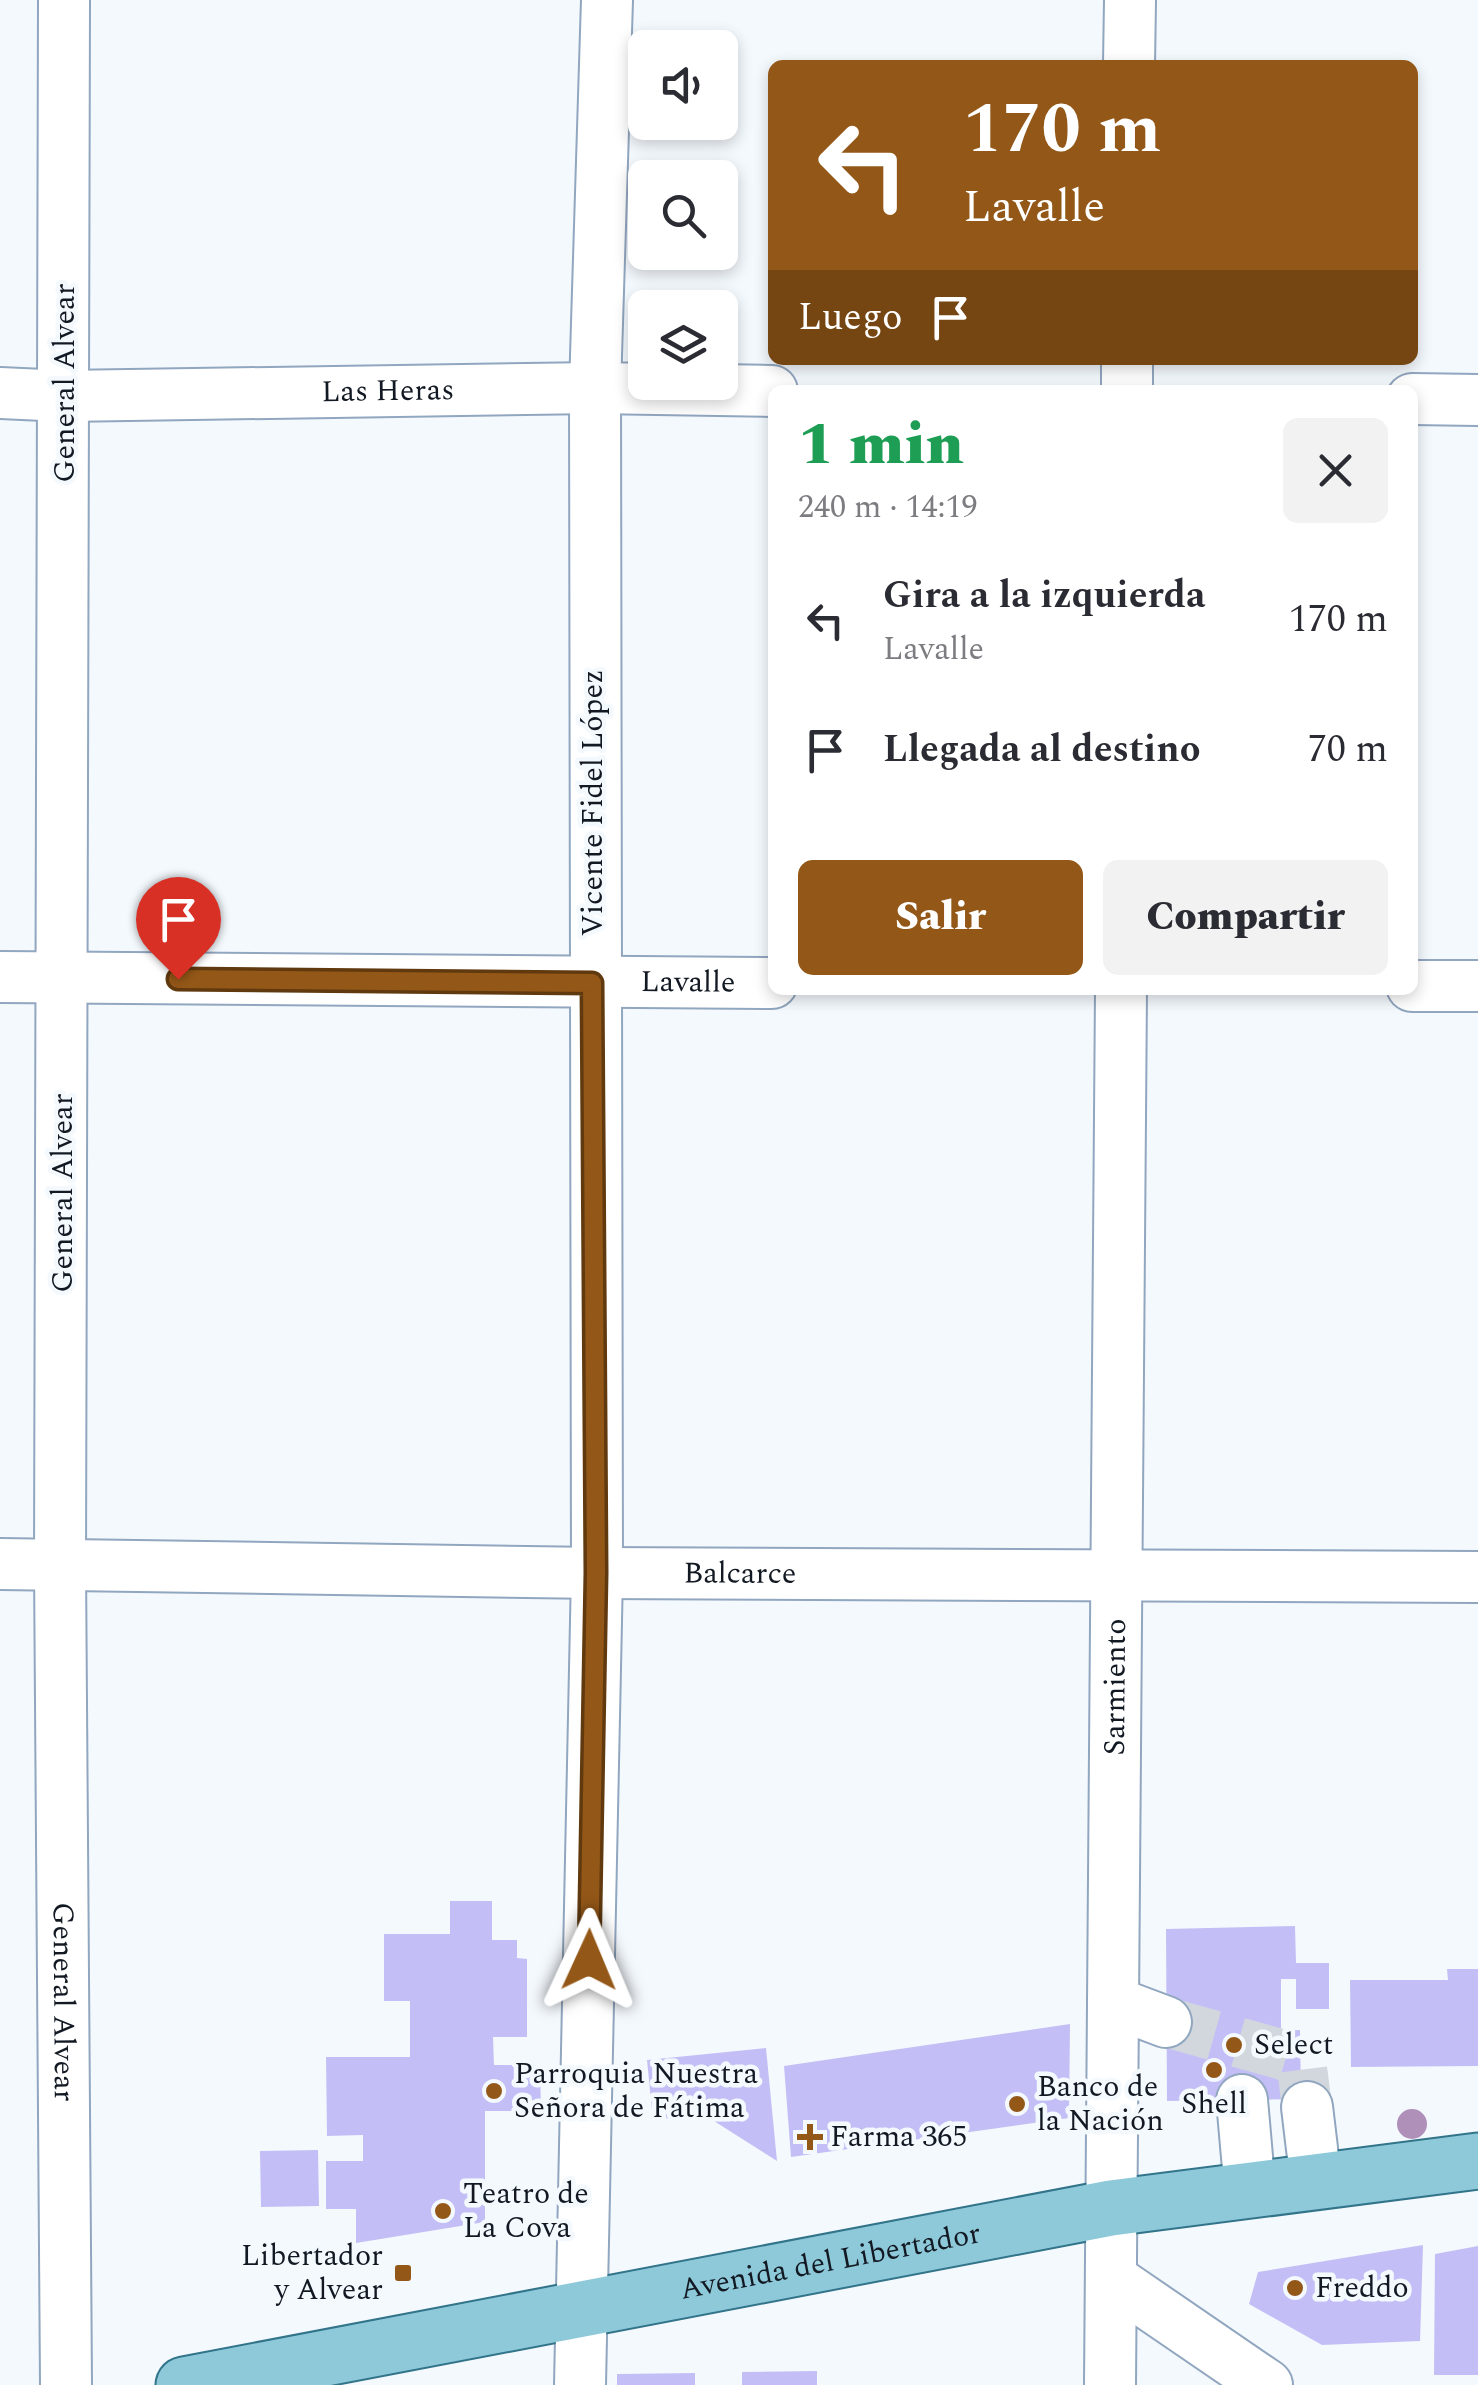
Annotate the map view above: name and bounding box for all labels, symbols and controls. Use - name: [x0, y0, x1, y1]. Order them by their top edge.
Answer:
- map controls: [628, 30, 738, 400]
- button: sound: [628, 30, 738, 140]
- text: 170 m: [963, 77, 1161, 183]
- icon: left: [798, 100, 928, 230]
- button: search: [628, 160, 738, 270]
- text: Lavalle: [963, 173, 1105, 242]
- street label: General Alvear: [42, 283, 88, 483]
- text: Luego: [798, 289, 903, 347]
- button: layers: [628, 290, 738, 400]
- icon: arrive: [923, 290, 978, 345]
- street label: Las Heras: [321, 367, 455, 415]
- text: 1 min: [798, 399, 964, 491]
- button: close: [1283, 418, 1388, 523]
- text: 240 m · 14:19: [798, 483, 978, 532]
- text: Gira a la izquierda: [883, 567, 1205, 625]
- text: 170 m: [1289, 591, 1388, 649]
- icon: left: [798, 593, 853, 648]
- text: Lavalle: [883, 625, 984, 674]
- street label: Vicente Fidel López: [570, 670, 616, 937]
- text: Llegada al destino: [883, 721, 1201, 779]
- text: 70 m: [1308, 721, 1388, 779]
- icon: arrive: [798, 723, 853, 778]
- button: Salir: [798, 860, 1083, 975]
- button: Compartir: [1103, 860, 1388, 975]
- pin: [136, 877, 221, 980]
- icon: arrive: [151, 892, 206, 947]
- street label: Lavalle: [640, 959, 736, 1006]
- street label: General Alvear: [40, 1093, 86, 1293]
- street label: Balcarce: [683, 1550, 797, 1597]
- street label: Sarmiento: [1092, 1618, 1139, 1756]
- street label: General Alvear: [39, 1902, 87, 2102]
- position arrow: [537, 1908, 641, 2012]
- place label: Select: [1254, 2022, 1333, 2068]
- marker: Select: [1223, 2034, 1245, 2056]
- place label: Parroquia Nuestra Señora de Fátima: [514, 2051, 759, 2131]
- marker: Shell: [1203, 2059, 1225, 2081]
- place label: Banco de la Nación: [1037, 2064, 1164, 2144]
- marker: Parroquia Nuestra Señora de Fátima: [483, 2080, 505, 2102]
- place label: Shell: [1181, 2081, 1247, 2127]
- marker: Banco de la Nación: [1006, 2093, 1028, 2115]
- place label: Farma 365: [830, 2114, 967, 2160]
- marker: Farma 365: [799, 2126, 821, 2148]
- place label: Teatro de La Cova: [463, 2171, 589, 2251]
- marker: Teatro de La Cova: [432, 2200, 454, 2222]
- street label: Avenida del Libertador: [676, 2210, 985, 2313]
- place label: Libertador y Alvear: [241, 2233, 383, 2313]
- marker: Libertador y Alvear: [392, 2262, 414, 2284]
- place label: Freddo: [1315, 2265, 1409, 2311]
- marker: Freddo: [1284, 2277, 1306, 2299]

